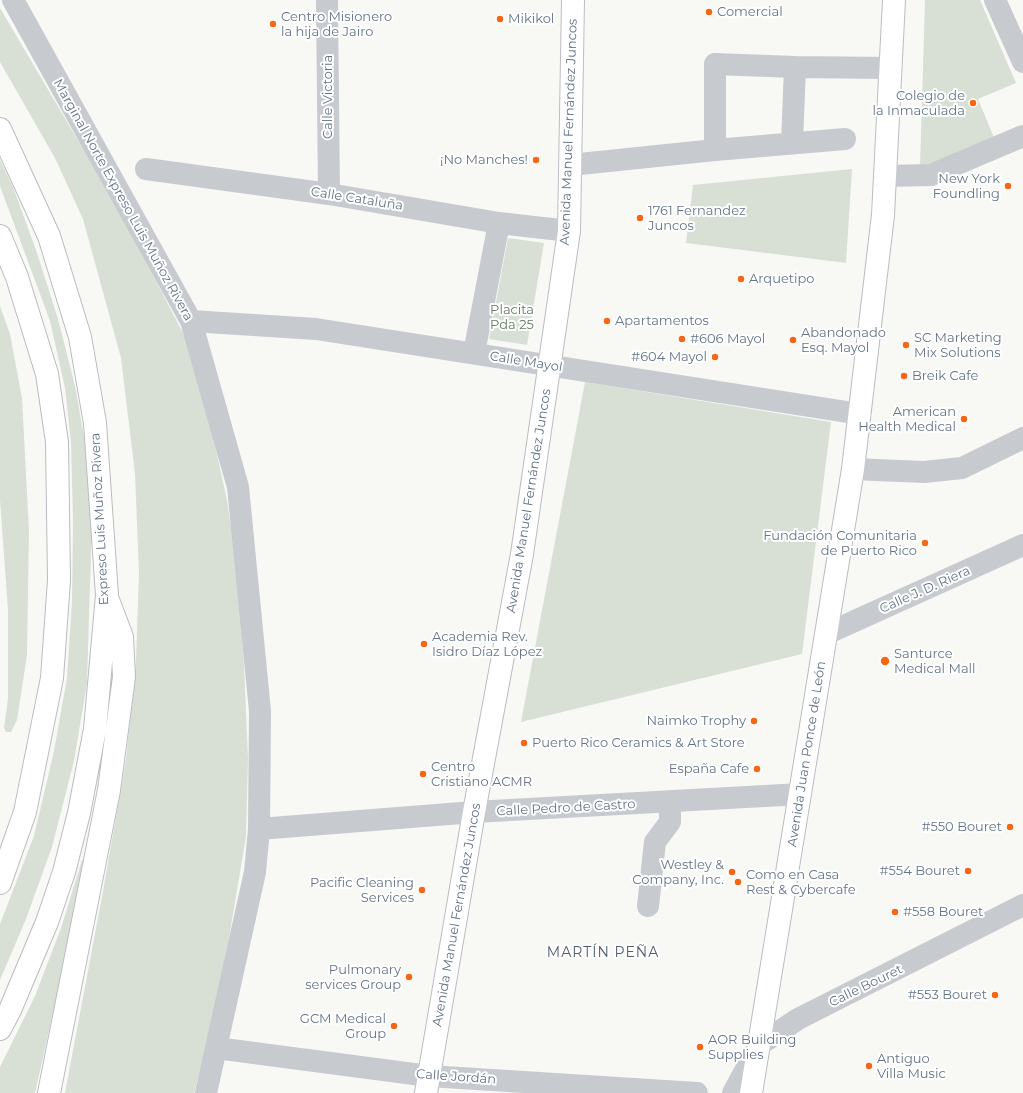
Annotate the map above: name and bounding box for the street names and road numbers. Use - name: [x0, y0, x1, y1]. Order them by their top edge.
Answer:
- street label: Avenida Manuel Fernández Juncos: [557, 18, 581, 246]
- street label: Calle Victoria: [320, 55, 336, 139]
- street label: Marginal Norte Expreso Luis Muñoz Rivera: [50, 76, 196, 324]
- street label: Calle Cataluña: [310, 184, 404, 214]
- street label: Calle Mayol: [489, 349, 563, 375]
- street label: Avenida Manuel Fernández Juncos: [504, 388, 554, 614]
- street label: Expreso Luis Muñoz Rivera: [88, 432, 112, 606]
- street label: Calle J. D. Riera: [877, 563, 973, 617]
- street label: Avenida Juan Ponce de León: [785, 660, 829, 848]
- street label: Calle Pedro de Castro: [496, 797, 636, 819]
- street label: Avenida Manuel Fernández Juncos: [430, 802, 484, 1028]
- street label: Calle Bouret: [827, 961, 905, 1011]
- street label: Calle Jordán: [416, 1066, 496, 1088]

